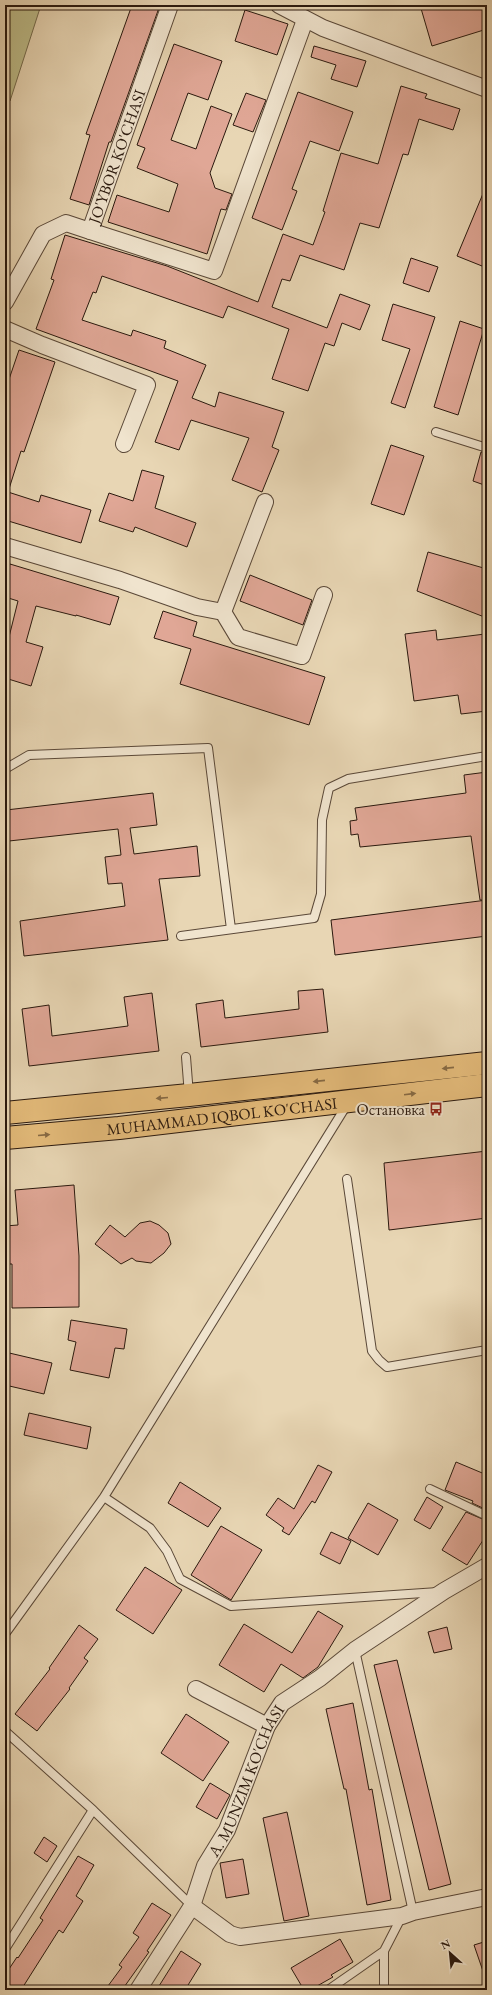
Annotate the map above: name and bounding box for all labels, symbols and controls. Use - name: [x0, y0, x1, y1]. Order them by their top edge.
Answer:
- street label: JO'YBOR KO'CHASI: [82, 86, 150, 228]
- one-way arrow: [442, 1064, 454, 1071]
- one-way arrow: [313, 1078, 325, 1084]
- one-way arrow: [404, 1091, 416, 1097]
- street label: MUHAMMAD IQBOL KO'CHASI: [106, 1092, 339, 1140]
- one-way arrow: [156, 1095, 168, 1101]
- place label: Остановка: [357, 1099, 426, 1120]
- bus stop icon: Остановка: [428, 1101, 444, 1117]
- one-way arrow: [38, 1131, 50, 1138]
- street label: A. MUNZIM KO'CHASI: [202, 1700, 289, 1861]
- north arrow: [430, 1933, 470, 1973]
- text: N: [438, 1936, 453, 1952]

